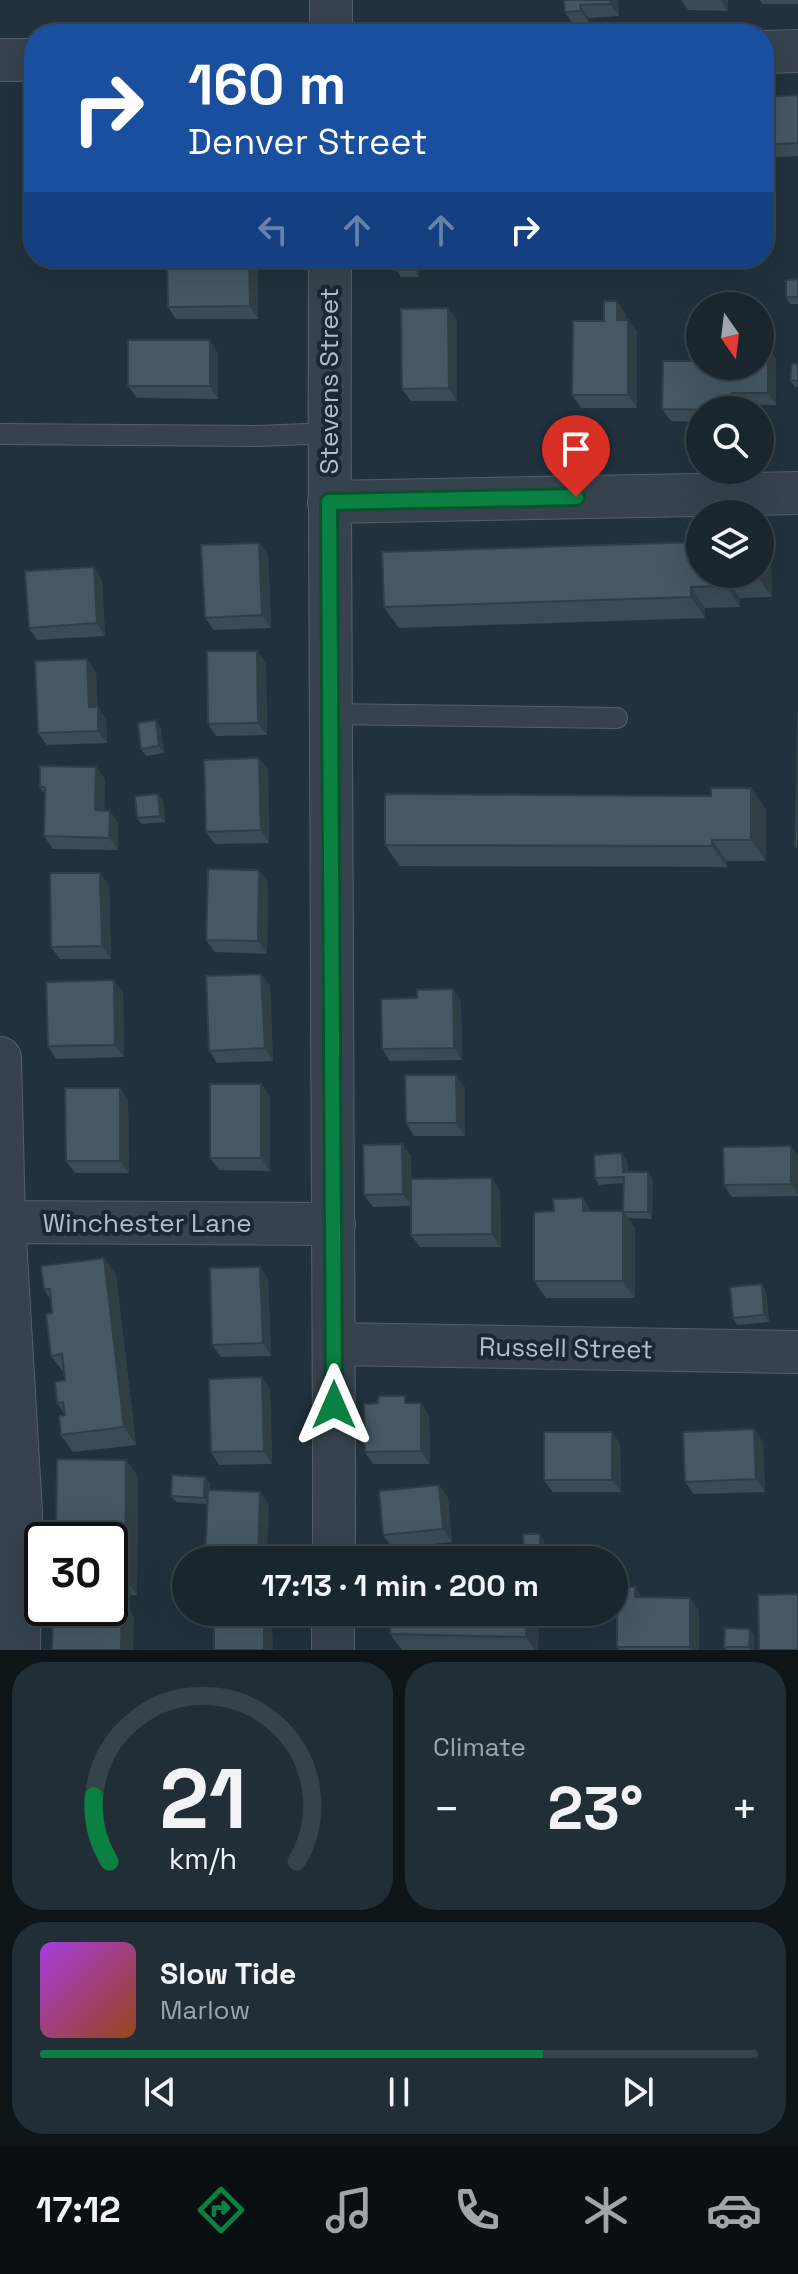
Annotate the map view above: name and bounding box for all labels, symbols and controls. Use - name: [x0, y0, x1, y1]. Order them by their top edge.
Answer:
- text: 160 m: [188, 49, 346, 120]
- icon: right: [56, 56, 160, 160]
- text: Denver Street: [188, 119, 428, 165]
- icon: left: [251, 208, 295, 252]
- icon: ahead: [335, 208, 379, 252]
- icon: ahead: [419, 208, 463, 252]
- icon: right: [503, 208, 547, 252]
- street label: Stevens Street: [312, 288, 346, 474]
- north arrow: [686, 292, 774, 380]
- map controls: [686, 292, 774, 588]
- button: search: [686, 396, 774, 484]
- pin: [542, 415, 610, 497]
- icon: arrive: [554, 427, 598, 471]
- button: layers: [686, 500, 774, 588]
- street label: Winchester Lane: [42, 1206, 252, 1240]
- street label: Russell Street: [479, 1329, 653, 1367]
- position arrow: [292, 1363, 376, 1447]
- speed limit sign: 30: [24, 1522, 128, 1626]
- text: 17:13 · 1 min · 200 m: [261, 1566, 539, 1605]
- text: Climate: [433, 1730, 526, 1764]
- text: 21: [159, 1746, 246, 1852]
- text: 23°: [548, 1770, 643, 1847]
- text: −: [433, 1781, 460, 1837]
- text: +: [731, 1781, 758, 1837]
- text: km/h: [168, 1841, 237, 1877]
- text: Slow Tide: [160, 1954, 296, 1993]
- text: Marlow: [160, 1993, 250, 2027]
- icon: previous: [138, 2070, 182, 2114]
- icon: pause: [377, 2070, 421, 2114]
- icon: next: [616, 2070, 660, 2114]
- icon: directions: [193, 2182, 249, 2238]
- icon: music: [321, 2182, 377, 2238]
- icon: phone: [449, 2182, 505, 2238]
- icon: climate: [578, 2182, 634, 2238]
- icon: car: [706, 2182, 762, 2238]
- text: 17:12: [36, 2187, 121, 2233]

